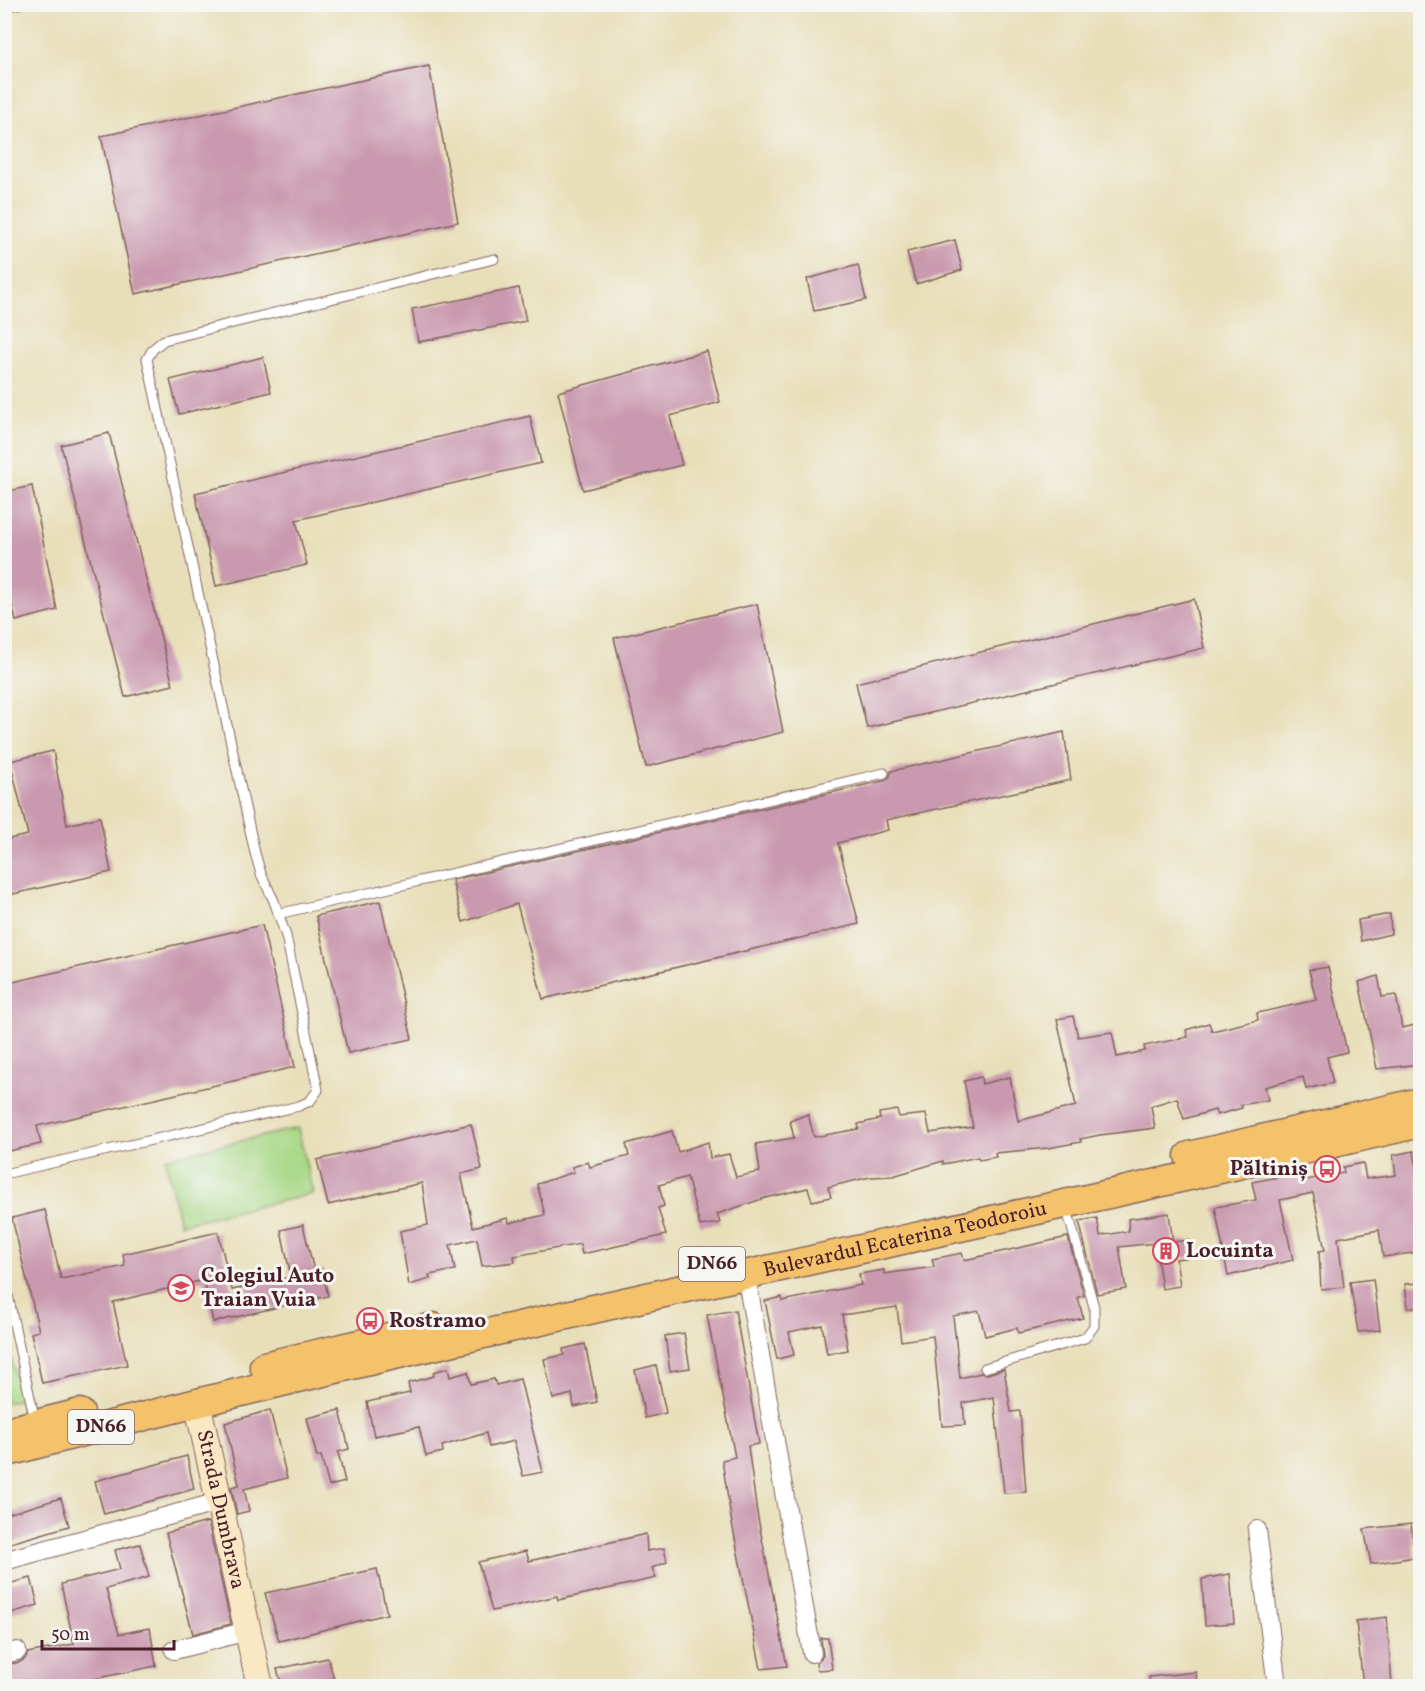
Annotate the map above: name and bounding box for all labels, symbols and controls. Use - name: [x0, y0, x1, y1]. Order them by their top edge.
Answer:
- bus stop icon: Păltiniș: [1312, 1154, 1342, 1184]
- place label: Păltiniș: [1230, 1155, 1308, 1184]
- street label: Bulevardul Ecaterina Teodoroiu: [760, 1194, 1050, 1285]
- building icon: Locuinta: [1151, 1236, 1181, 1266]
- place label: Locuinta: [1186, 1237, 1274, 1266]
- road number: DN66: [679, 1247, 745, 1281]
- place label: Colegiul Auto Traian Vuia: [201, 1262, 334, 1315]
- school or university icon: Colegiul Auto Traian Vuia: [166, 1273, 196, 1303]
- bus stop icon: Rostramo: [355, 1306, 385, 1336]
- place label: Rostramo: [389, 1307, 486, 1336]
- road number: DN66: [68, 1410, 134, 1444]
- street label: Strada Dumbrava: [189, 1427, 253, 1592]
- scale bar: [42, 1613, 174, 1651]
- text: 50 m: [51, 1623, 90, 1648]

